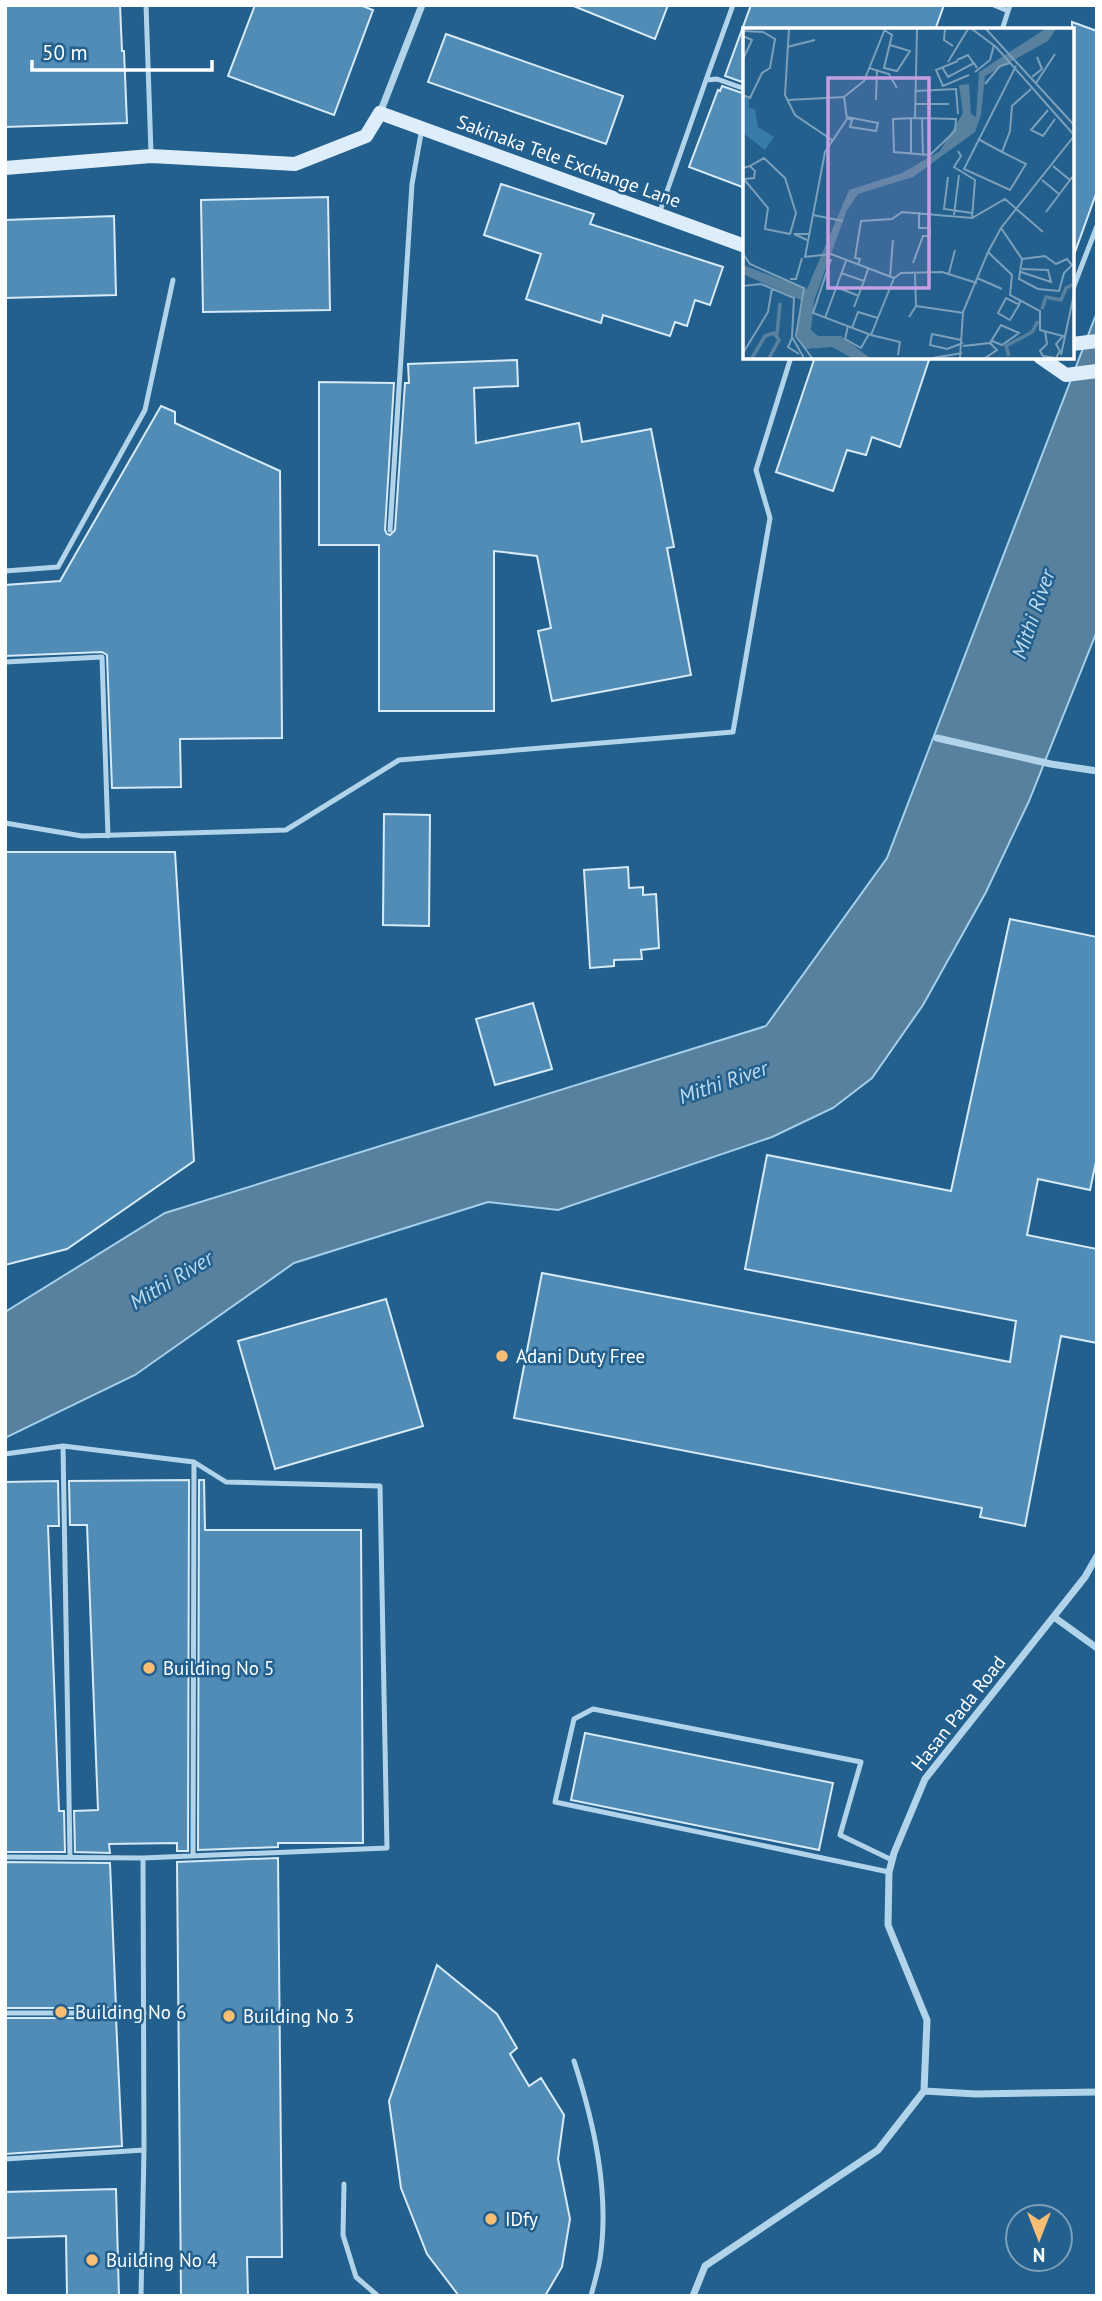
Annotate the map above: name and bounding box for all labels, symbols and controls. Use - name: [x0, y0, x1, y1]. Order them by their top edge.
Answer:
- scale bar: [32, 28, 212, 72]
- inset map: [743, 28, 1074, 359]
- text: 50 m: [42, 39, 88, 66]
- street label: Sakinaka Tele Exchange Lane: [454, 109, 684, 213]
- water label: Mithi River: [1005, 564, 1062, 662]
- water label: Mithi River: [675, 1053, 773, 1110]
- water label: Mithi River: [124, 1243, 219, 1315]
- place label: Adani Duty Free: [516, 1344, 645, 1368]
- marker: Adani Duty Free: [494, 1348, 510, 1364]
- street label: Hasan Pada Road: [906, 1651, 1010, 1775]
- place label: Building No 5: [163, 1656, 274, 1680]
- marker: Building No 5: [141, 1660, 157, 1676]
- place label: Building No 6: [75, 2000, 186, 2024]
- marker: Building No 6: [53, 2004, 69, 2020]
- place label: Building No 3: [243, 2004, 354, 2028]
- marker: Building No 3: [221, 2008, 237, 2024]
- north arrow: [1004, 2203, 1074, 2273]
- place label: IDfy: [505, 2207, 538, 2231]
- marker: IDfy: [483, 2211, 499, 2227]
- text: N: [1033, 2243, 1045, 2267]
- place label: Building No 4: [106, 2248, 217, 2272]
- marker: Building No 4: [84, 2252, 100, 2268]

